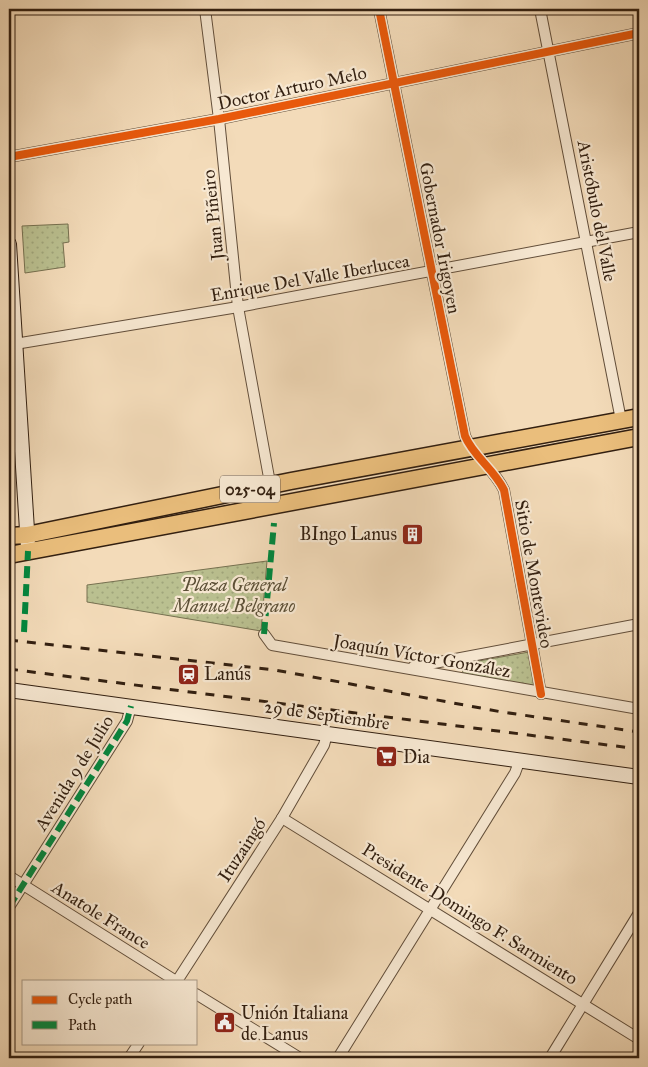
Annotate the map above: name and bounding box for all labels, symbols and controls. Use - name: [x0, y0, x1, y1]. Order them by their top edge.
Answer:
- street label: Doctor Arturo Melo: [216, 61, 368, 115]
- street label: Aristóbulo del Valle: [572, 138, 621, 283]
- street label: Gobernador Irigoyen: [414, 160, 466, 316]
- street label: Juan Piñeiro: [197, 169, 230, 263]
- street label: Enrique Del Valle Iberlucea: [209, 250, 412, 307]
- road number: 025-04: [220, 476, 280, 502]
- street label: Sitio de Montevideo: [510, 498, 558, 650]
- building icon: BIngo Lanus: [401, 522, 425, 546]
- place label: BIngo Lanus: [300, 523, 397, 546]
- park label: Plaza General Manuel Belgrano: [171, 574, 295, 617]
- street label: Joaquín Víctor González: [329, 629, 512, 683]
- station icon: Lanús: [176, 662, 200, 686]
- place label: Lanús: [204, 663, 251, 685]
- street label: 29 de Septiembre: [263, 695, 391, 735]
- street label: Avenida 9 de Julio: [29, 711, 119, 836]
- supermarket icon: Dia: [375, 745, 399, 769]
- place label: Dia: [403, 746, 430, 768]
- street label: Ituzaingó: [213, 814, 272, 887]
- street label: Presidente Domingo F. Sarmiento: [358, 838, 582, 990]
- street label: Anatole France: [47, 876, 154, 954]
- legend: [22, 980, 198, 1044]
- text: Cycle path: [68, 990, 133, 1008]
- place label: Unión Italiana de Lanus: [241, 1002, 349, 1045]
- public building icon: Unión Italiana de Lanus: [213, 1011, 237, 1035]
- text: Path: [68, 1016, 97, 1034]

